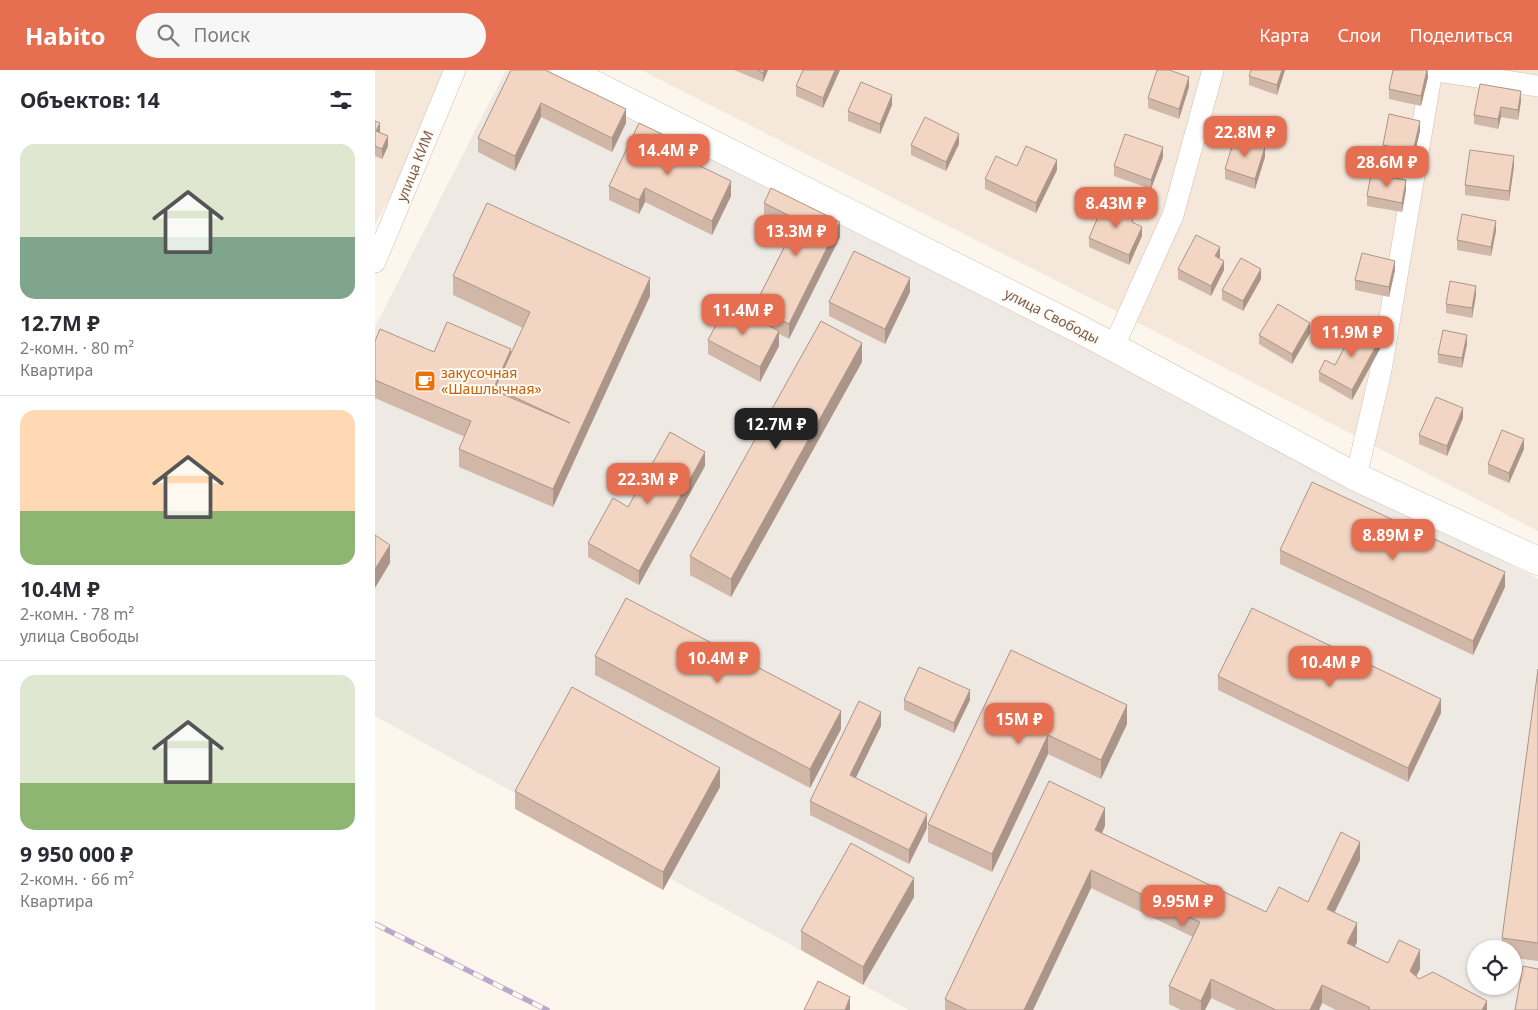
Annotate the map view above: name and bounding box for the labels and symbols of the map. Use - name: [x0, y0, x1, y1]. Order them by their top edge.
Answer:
- pin: 22.8M ₽: [1199, 116, 1291, 158]
- street label: улица КИМ: [392, 127, 437, 204]
- pin: 14.4M ₽: [622, 134, 714, 176]
- pin: 28.6M ₽: [1341, 146, 1433, 188]
- pin: 8.43M ₽: [1070, 186, 1162, 229]
- pin: 13.3M ₽: [750, 214, 842, 257]
- street label: улица Свободы: [1002, 283, 1103, 348]
- pin: 11.4M ₽: [697, 294, 789, 336]
- pin: 11.9M ₽: [1306, 316, 1398, 358]
- place label: закусочная «Шашлычная»: [441, 363, 542, 398]
- cafe icon: закусочная «Шашлычная»: [413, 369, 437, 393]
- pin: 12.7M ₽: [730, 408, 822, 450]
- pin: 22.3M ₽: [602, 462, 694, 505]
- pin: 8.89M ₽: [1347, 518, 1439, 561]
- pin: 10.4M ₽: [672, 642, 764, 684]
- pin: 10.4M ₽: [1284, 646, 1376, 688]
- pin: 15M ₽: [984, 702, 1054, 745]
- pin: 9.95M ₽: [1137, 884, 1229, 927]

